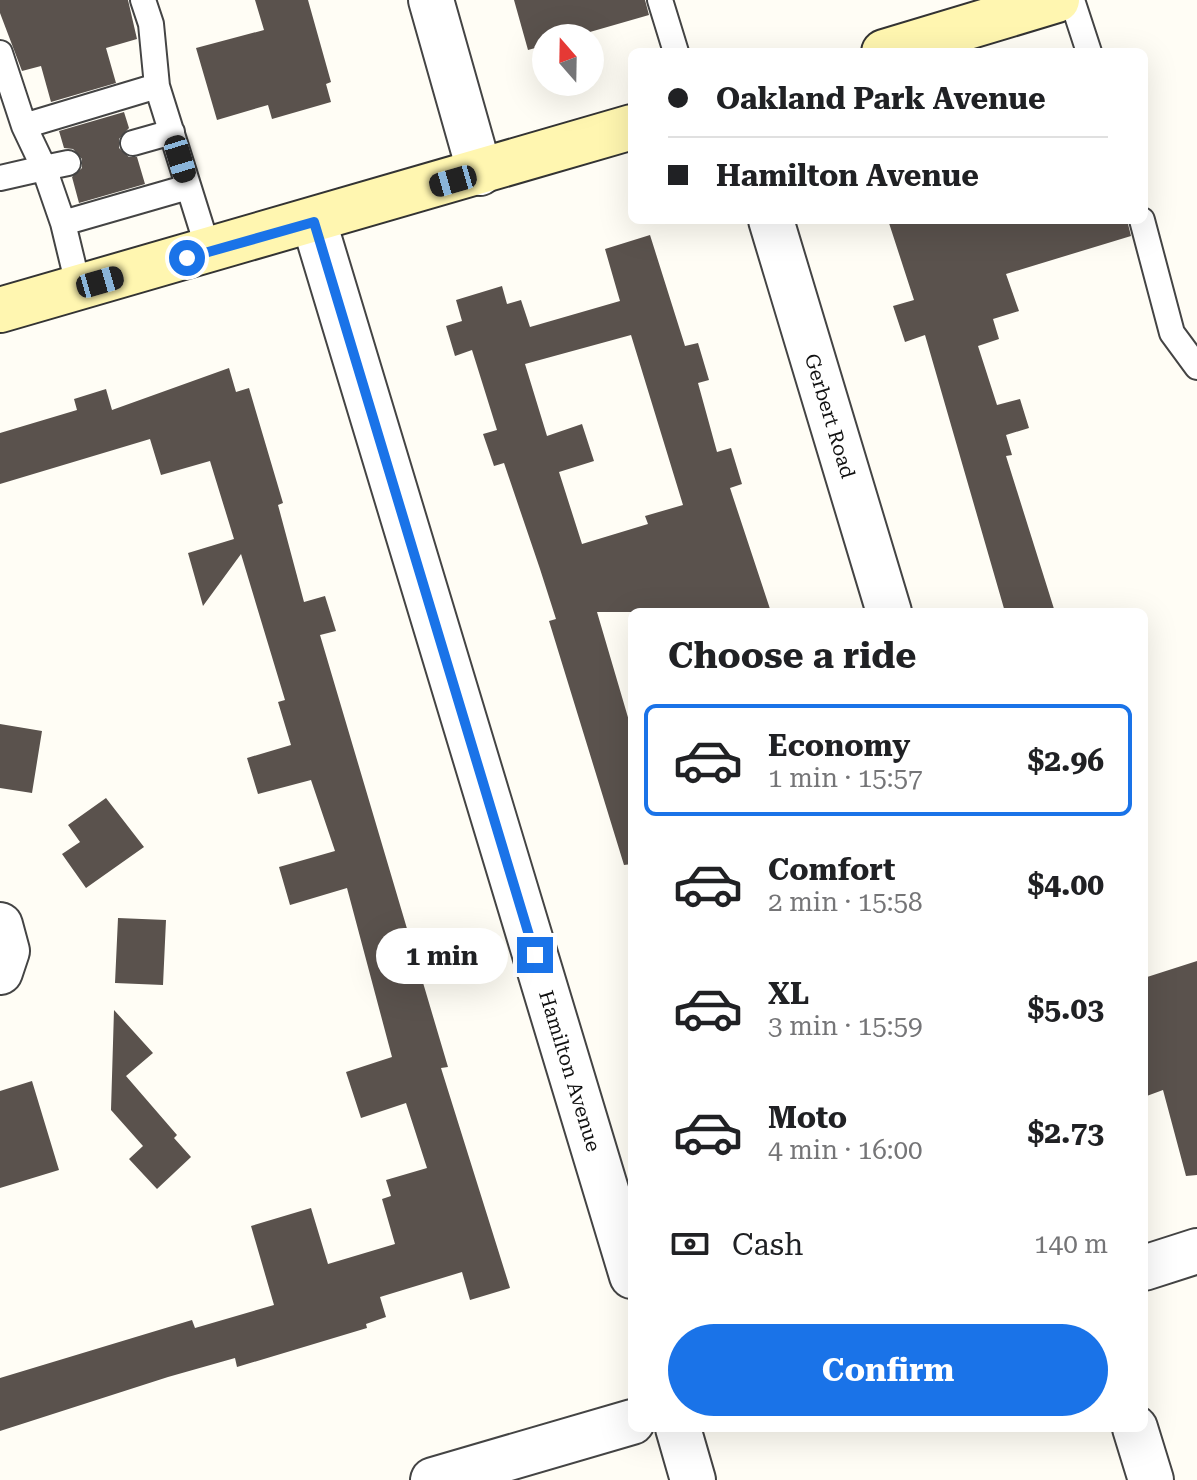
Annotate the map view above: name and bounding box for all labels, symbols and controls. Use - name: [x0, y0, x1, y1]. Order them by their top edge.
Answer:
- north arrow: [532, 24, 604, 96]
- map controls: [532, 24, 604, 96]
- text: Oakland Park Avenue: [716, 81, 1046, 116]
- car: [162, 133, 198, 185]
- text: Hamilton Avenue: [716, 158, 979, 193]
- car: [427, 163, 479, 199]
- route start: [169, 240, 205, 276]
- car: [74, 264, 126, 300]
- street label: Gerbert Road: [800, 351, 860, 481]
- text: Choose a ride: [668, 635, 916, 677]
- icon: car: [672, 724, 744, 796]
- text: Economy: [768, 728, 910, 763]
- text: $2.96: [1027, 743, 1104, 778]
- text: 1 min · 15:57: [768, 763, 923, 793]
- icon: car: [672, 848, 744, 920]
- text: Comfort: [768, 852, 895, 887]
- text: $4.00: [1027, 867, 1104, 902]
- text: 2 min · 15:58: [768, 887, 923, 917]
- callout: 1 min: [375, 927, 507, 983]
- route end: [517, 937, 553, 973]
- text: 1 min: [406, 941, 478, 971]
- icon: car: [672, 972, 744, 1044]
- text: XL: [768, 976, 809, 1011]
- street label: Hamilton Avenue: [534, 987, 606, 1155]
- text: $5.03: [1027, 991, 1104, 1026]
- text: 3 min · 15:59: [768, 1011, 923, 1041]
- icon: car: [672, 1096, 744, 1168]
- text: Moto: [768, 1100, 847, 1135]
- text: $2.73: [1027, 1115, 1104, 1150]
- text: 4 min · 16:00: [768, 1135, 923, 1165]
- icon: cash: [668, 1222, 712, 1266]
- text: Cash: [732, 1227, 803, 1262]
- text: 140 m: [1034, 1229, 1108, 1259]
- button: Confirm: [668, 1324, 1108, 1416]

